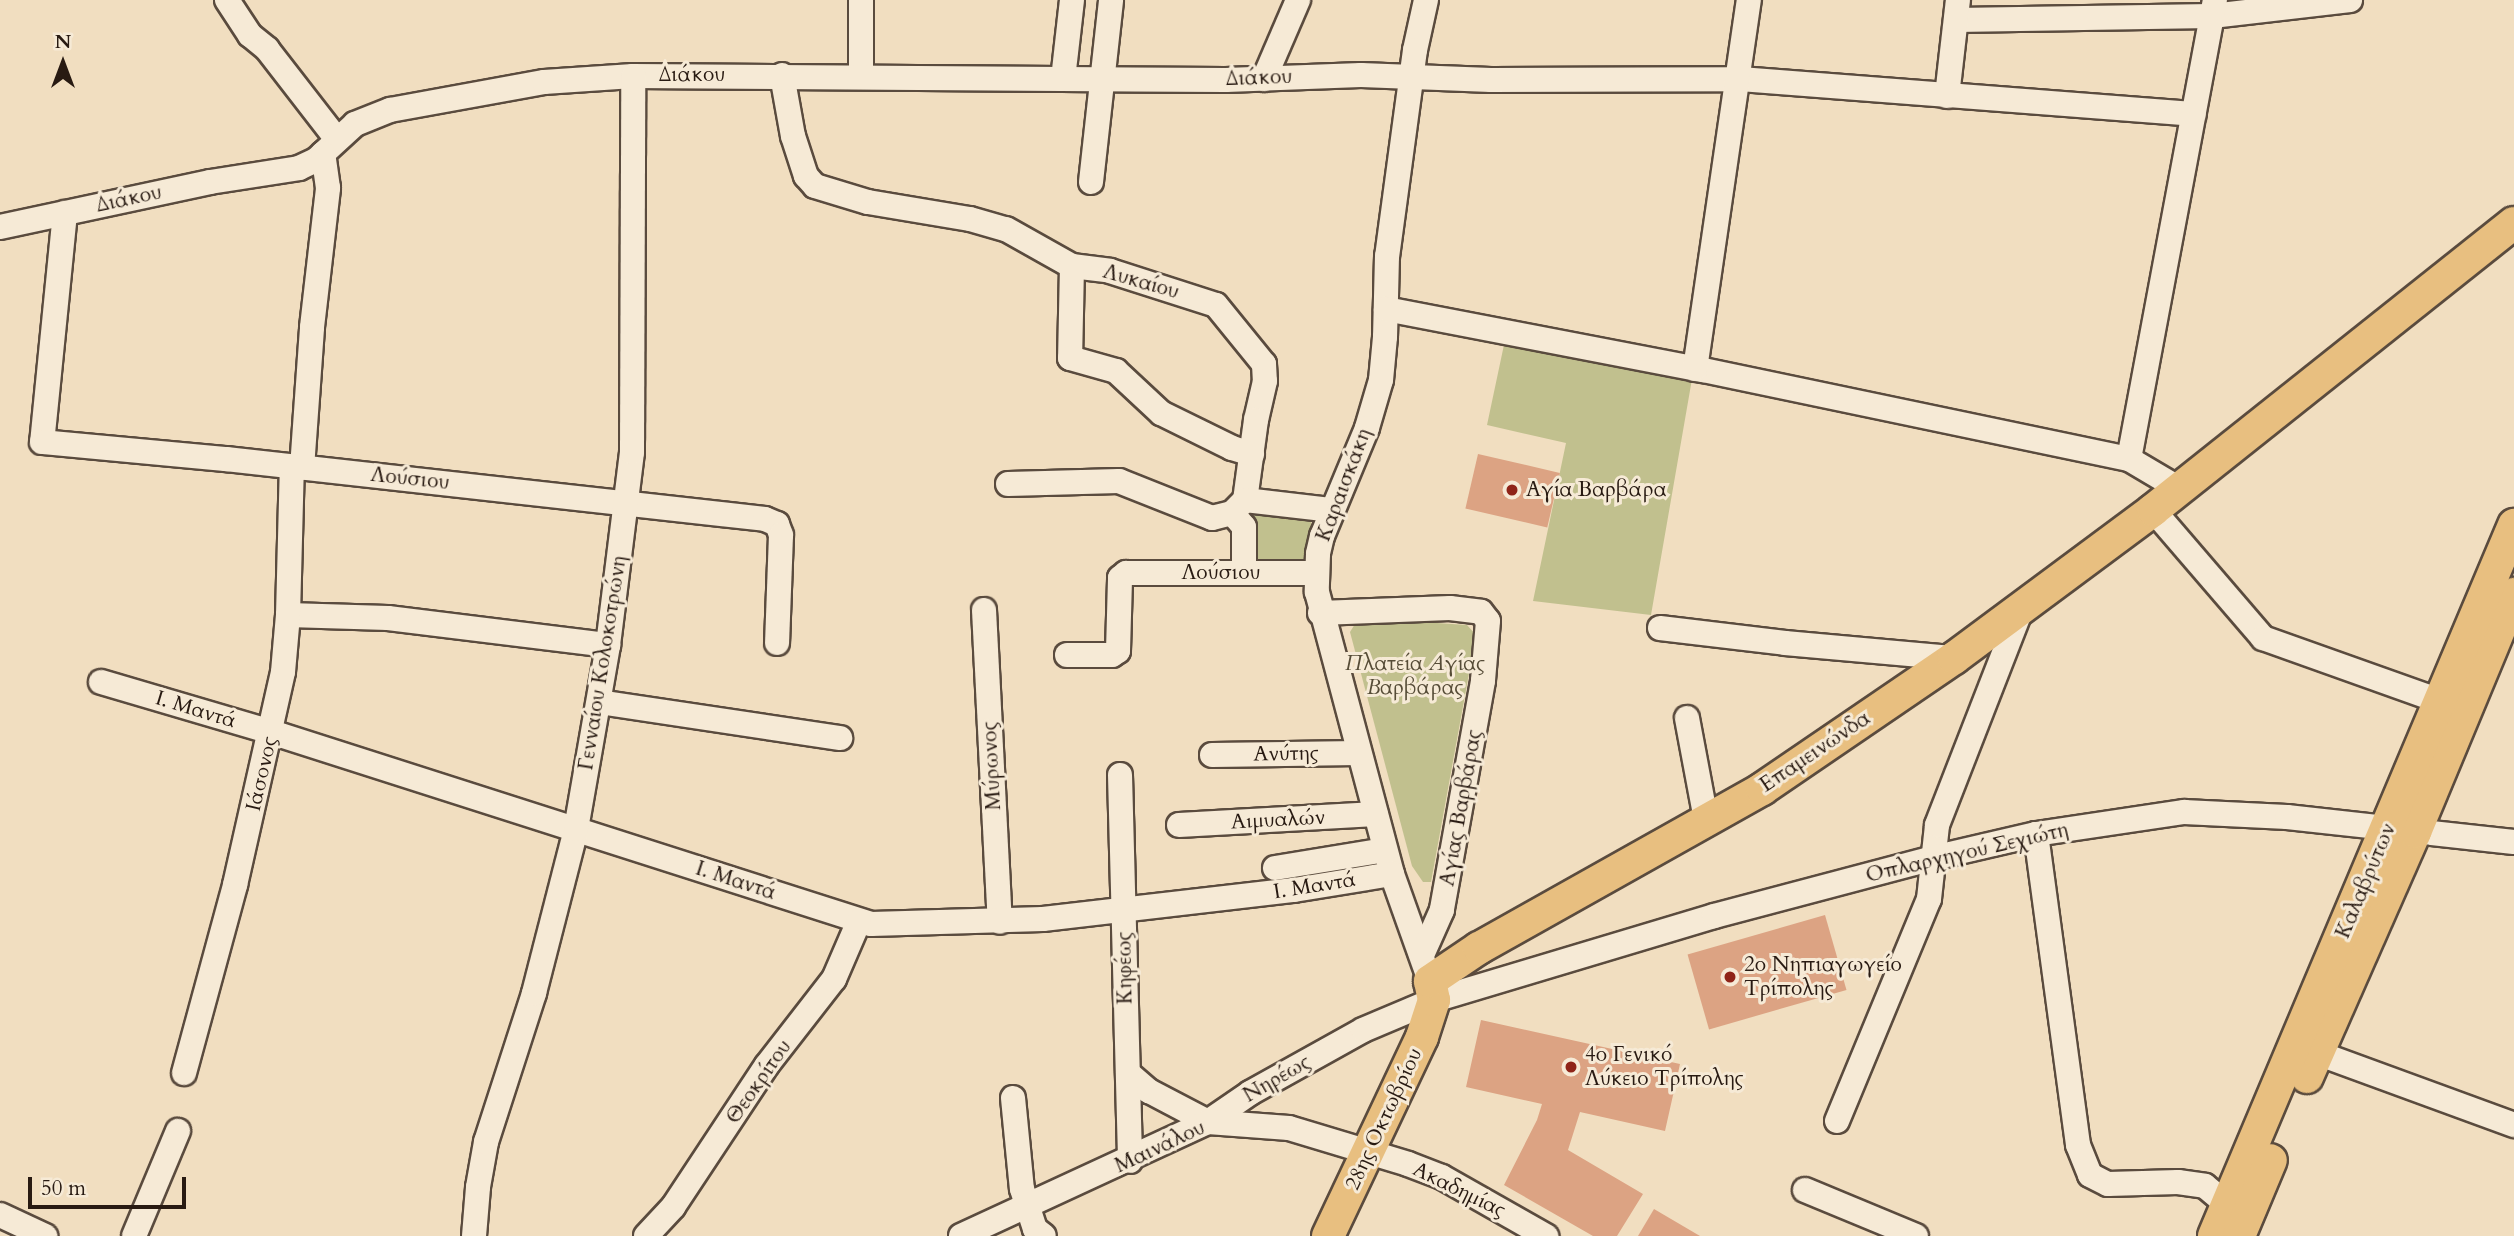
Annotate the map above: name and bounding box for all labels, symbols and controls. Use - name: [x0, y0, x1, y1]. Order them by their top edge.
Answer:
- north arrow: [28, 28, 98, 98]
- text: N: [55, 29, 71, 55]
- street label: Διάκου: [659, 62, 725, 88]
- street label: Διάκου: [1225, 64, 1293, 92]
- street label: Διάκου: [94, 180, 164, 218]
- street label: Λυκαίου: [1100, 259, 1182, 305]
- street label: Καραισκάκη: [1311, 425, 1377, 545]
- street label: Λούσιου: [369, 462, 451, 496]
- place label: Αγία Βαρβάρα: [1526, 477, 1666, 503]
- marker: Αγία Βαρβάρα: [1504, 482, 1520, 498]
- street label: Γενναίου Κολοκοτρώνη: [574, 554, 632, 772]
- street label: Λούσιου: [1181, 560, 1261, 586]
- park label: Πλατεία Αγίας Βαρβάρας: [1345, 651, 1485, 701]
- street label: Ι. Μαντά: [152, 686, 240, 734]
- street label: Επαμεινώνδα: [1755, 706, 1875, 798]
- street label: Μύρωνος: [977, 721, 1007, 811]
- street label: Αγίας Βαρβάρας: [1435, 728, 1487, 888]
- street label: Ιάσονος: [241, 734, 283, 814]
- street label: Ανύτης: [1253, 741, 1319, 767]
- street label: Αιμυαλών: [1230, 805, 1326, 835]
- street label: Οπλαρχηγού Σεχιώτη: [1863, 817, 2071, 889]
- street label: Καλαβρύτων: [2330, 820, 2402, 942]
- street label: Ι. Μαντά: [692, 856, 780, 906]
- street label: Ι. Μαντά: [1272, 867, 1358, 905]
- street label: Κηφέως: [1112, 931, 1138, 1005]
- place label: 2ο Νηπιαγωγείο Τρίπολης: [1744, 952, 1902, 1002]
- marker: 2ο Νηπιαγωγείο Τρίπολης: [1722, 969, 1738, 985]
- street label: Θεοκρίτου: [721, 1035, 797, 1129]
- place label: 4ο Γενικό Λύκειο Τρίπολης: [1585, 1042, 1744, 1092]
- street label: 28ης Οκτωβρίου: [1340, 1044, 1428, 1194]
- street label: Νηρέως: [1239, 1050, 1315, 1108]
- marker: 4ο Γενικό Λύκειο Τρίπολης: [1563, 1059, 1579, 1075]
- street label: Μαινάλου: [1111, 1115, 1209, 1179]
- street label: Ακαδημίας: [1409, 1157, 1509, 1223]
- scale bar: [32, 1162, 189, 1206]
- text: 50 m: [41, 1174, 86, 1203]

